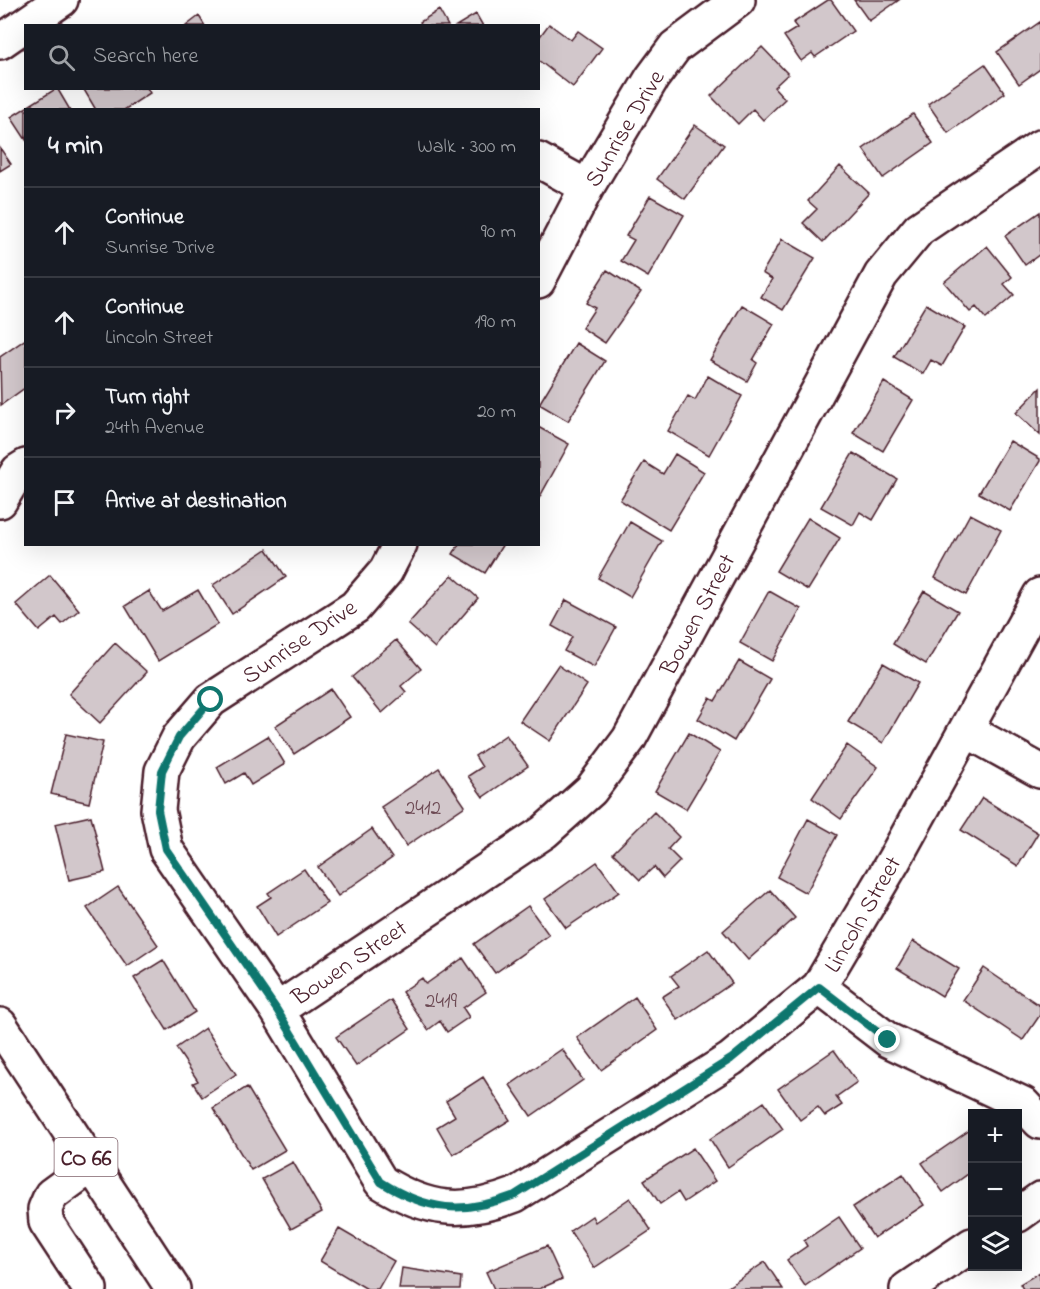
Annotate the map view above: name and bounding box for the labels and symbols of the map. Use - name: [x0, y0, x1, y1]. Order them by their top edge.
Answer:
- street label: Sunrise Drive: [577, 64, 675, 195]
- street label: Bowen Street: [652, 548, 746, 683]
- street label: Sunrise Drive: [236, 592, 365, 694]
- route start: [197, 686, 223, 712]
- house number: 2412: [405, 794, 441, 824]
- street label: Lincoln Street: [817, 850, 912, 980]
- street label: Bowen Street: [284, 912, 416, 1016]
- house number: 2419: [425, 987, 458, 1017]
- route end: [874, 1026, 900, 1052]
- road number: CO 66: [54, 1138, 118, 1176]

